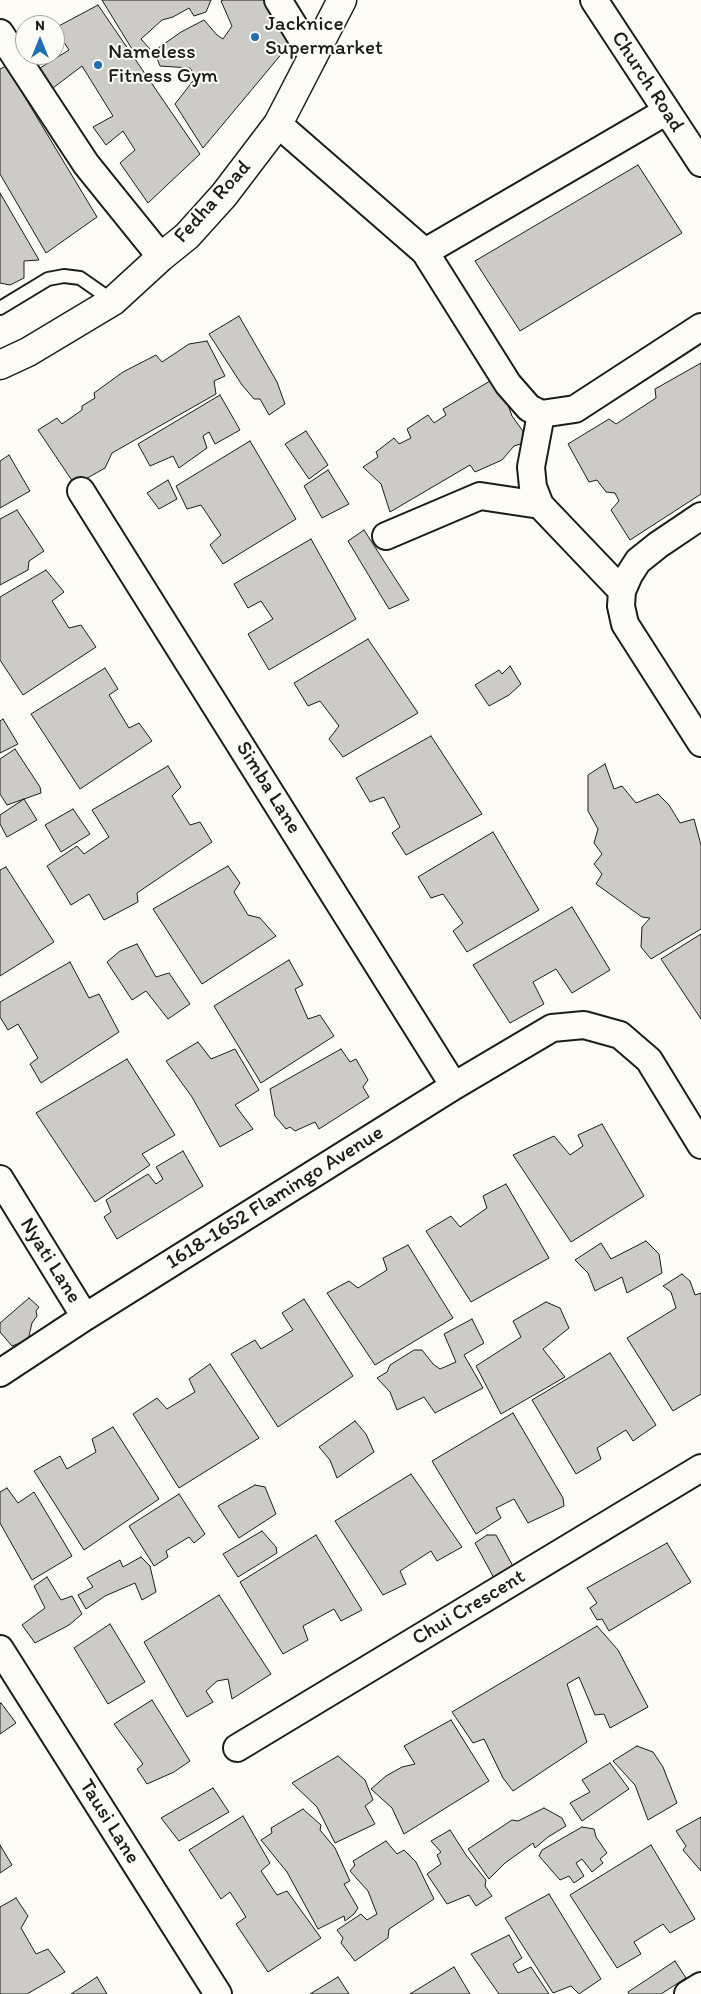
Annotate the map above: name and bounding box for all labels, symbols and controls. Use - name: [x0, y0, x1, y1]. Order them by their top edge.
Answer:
- place label: Jacknice Supermarket: [265, 12, 383, 62]
- north arrow: [15, 15, 65, 65]
- text: N: [35, 17, 45, 34]
- street label: Church Road: [605, 27, 689, 137]
- marker: Jacknice Supermarket: [249, 31, 261, 43]
- place label: Nameless Fitness Gym: [108, 40, 218, 90]
- marker: Nameless Fitness Gym: [92, 59, 104, 71]
- street label: Fedha Road: [169, 155, 257, 249]
- street label: Simba Lane: [230, 737, 306, 839]
- street label: 1618-1652 Flamingo Avenue: [162, 1121, 388, 1275]
- street label: Nyati Lane: [14, 1214, 86, 1308]
- street label: Chui Crescent: [408, 1564, 530, 1652]
- street label: Tausi Lane: [73, 1775, 145, 1869]

